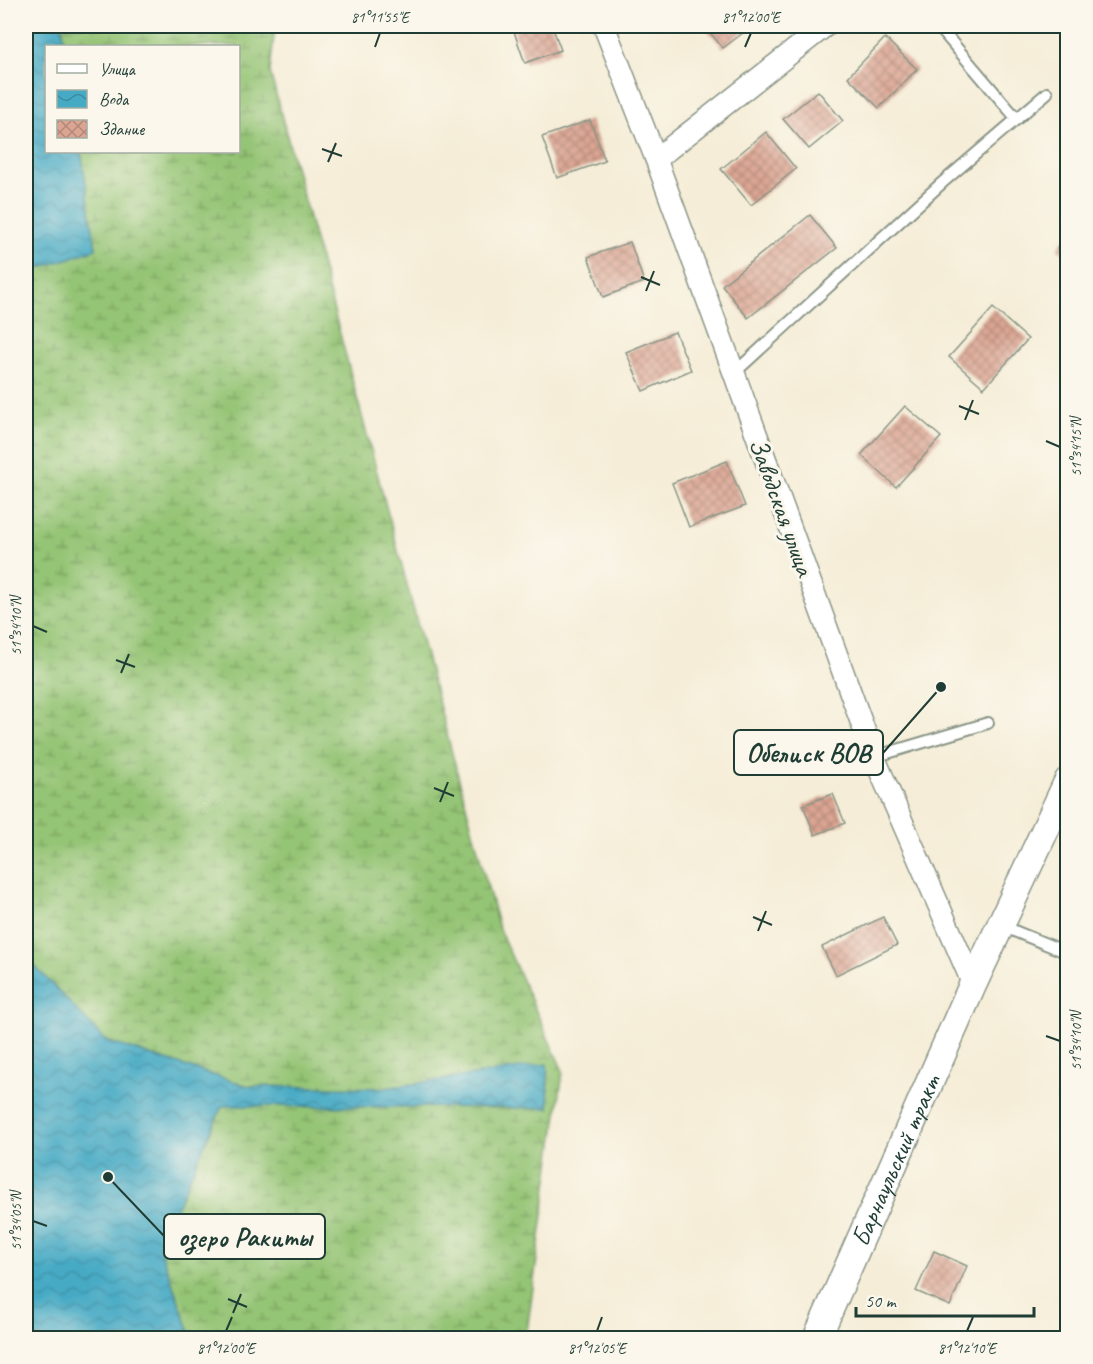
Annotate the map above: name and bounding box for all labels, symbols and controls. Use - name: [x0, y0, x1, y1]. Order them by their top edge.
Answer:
- text: 81°11'55"E: [351, 8, 411, 27]
- text: 81°12'00"E: [722, 8, 782, 27]
- legend: [45, 45, 240, 153]
- text: Улица: [99, 58, 136, 80]
- text: Вода: [99, 88, 130, 110]
- text: Здание: [99, 118, 145, 140]
- text: 51°34'15"N: [1067, 414, 1086, 477]
- street label: Заводская улица: [741, 434, 822, 582]
- text: 51°34'10"N: [7, 593, 26, 656]
- callout: Обелиск ВОВ: [734, 730, 883, 775]
- text: Обелиск ВОВ: [746, 736, 873, 770]
- text: 51°34'10"N: [1067, 1008, 1086, 1071]
- street label: Барнаульский тракт: [844, 1068, 949, 1251]
- text: 51°34'05"N: [7, 1188, 26, 1251]
- callout: озеро Ракиты: [164, 1214, 325, 1259]
- text: озеро Ракиты: [178, 1220, 314, 1255]
- scale bar: [856, 1280, 1034, 1318]
- text: 50 m: [865, 1290, 898, 1312]
- text: 81°12'00"E: [197, 1339, 257, 1358]
- text: 81°12'05"E: [568, 1339, 628, 1358]
- text: 81°12'10"E: [938, 1339, 998, 1358]

